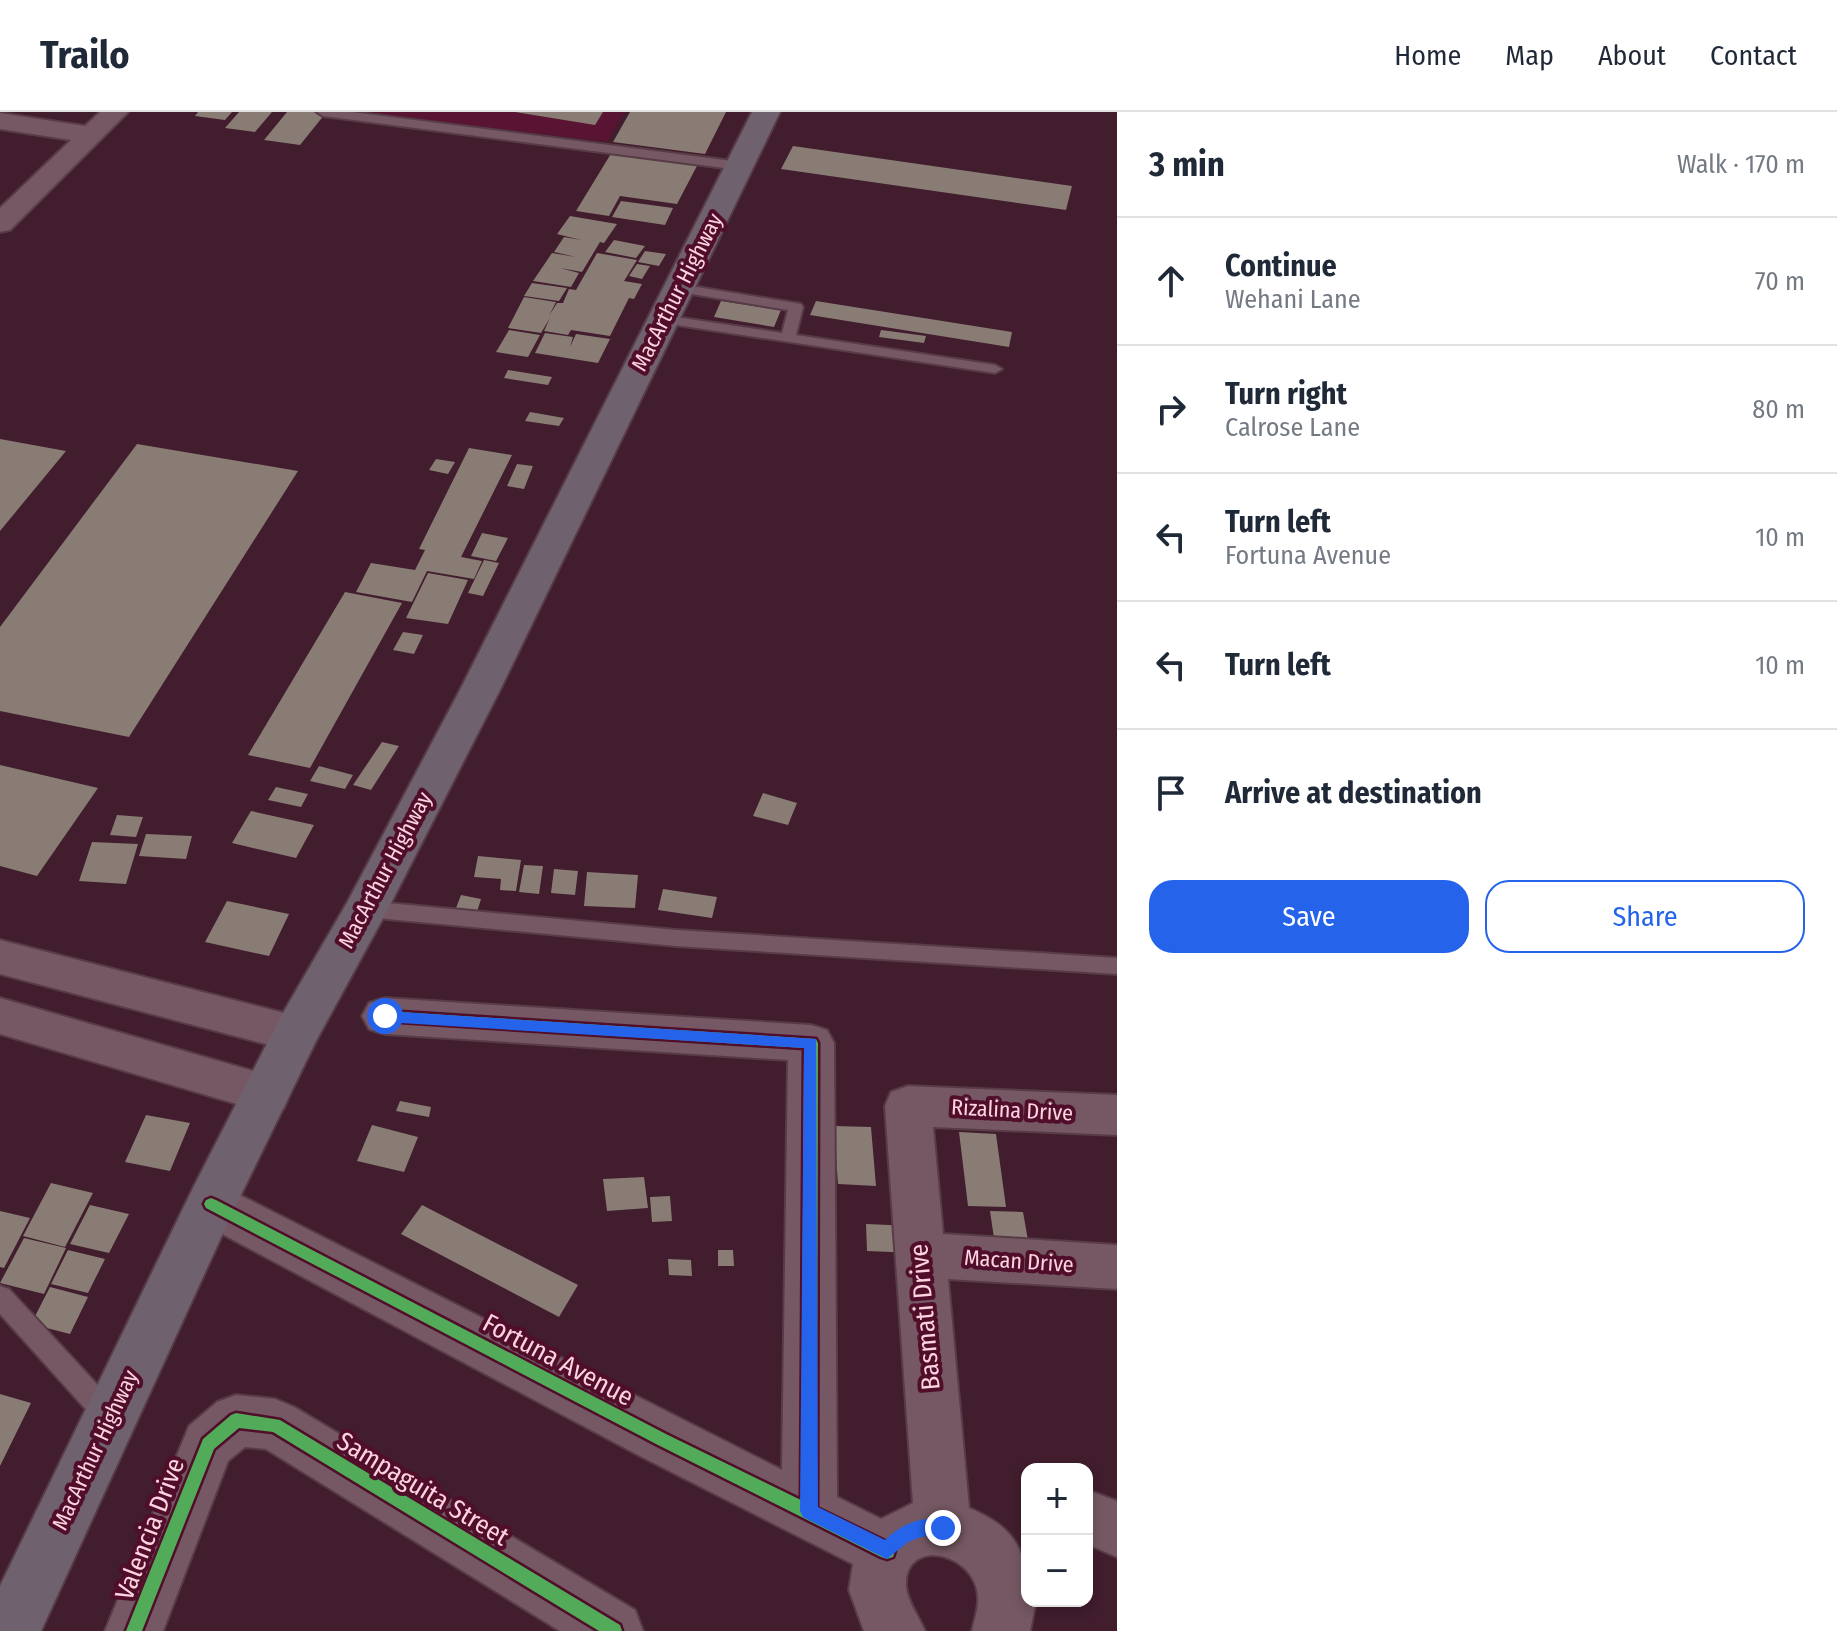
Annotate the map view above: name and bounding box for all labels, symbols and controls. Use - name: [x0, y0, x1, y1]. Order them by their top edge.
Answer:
- text: Trailo: [40, 32, 130, 78]
- text: Home: [1394, 39, 1461, 72]
- text: Map: [1505, 39, 1554, 72]
- text: About: [1598, 39, 1666, 72]
- text: Contact: [1710, 39, 1797, 72]
- text: 3 min: [1149, 144, 1225, 185]
- text: Walk · 170 m: [1677, 149, 1805, 180]
- street label: MacArthur Highway: [626, 208, 728, 375]
- text: Continue: [1225, 248, 1337, 284]
- icon: ahead: [1149, 259, 1193, 303]
- text: 70 m: [1755, 266, 1805, 297]
- text: Wehani Lane: [1225, 284, 1361, 315]
- text: Turn right: [1225, 376, 1347, 412]
- icon: right: [1149, 387, 1193, 431]
- text: 80 m: [1752, 394, 1805, 425]
- text: Calrose Lane: [1225, 412, 1360, 443]
- text: Turn left: [1225, 504, 1331, 540]
- icon: left: [1149, 515, 1193, 559]
- text: 10 m: [1755, 522, 1805, 553]
- text: Fortuna Avenue: [1225, 540, 1391, 571]
- icon: left: [1149, 643, 1193, 687]
- text: Turn left: [1225, 647, 1331, 683]
- text: 10 m: [1755, 650, 1805, 681]
- icon: arrive: [1149, 771, 1193, 815]
- text: Arrive at destination: [1225, 775, 1482, 811]
- street label: MacArthur Highway: [332, 787, 438, 953]
- button: Save: [1149, 880, 1469, 953]
- button: Share: [1485, 880, 1805, 953]
- route start: [367, 998, 403, 1034]
- street label: Rizalina Drive: [950, 1093, 1074, 1127]
- street label: Basmati Drive: [903, 1243, 947, 1391]
- street label: Macan Drive: [963, 1244, 1075, 1278]
- street label: Fortuna Avenue: [477, 1307, 639, 1413]
- street label: MacArthur Highway: [46, 1366, 144, 1534]
- street label: Sampaguita Street: [331, 1426, 515, 1553]
- street label: Valencia Drive: [109, 1454, 191, 1604]
- map controls: [1021, 1463, 1093, 1607]
- button: +: [1021, 1463, 1093, 1535]
- route end: [925, 1510, 961, 1546]
- button: −: [1021, 1535, 1093, 1607]

